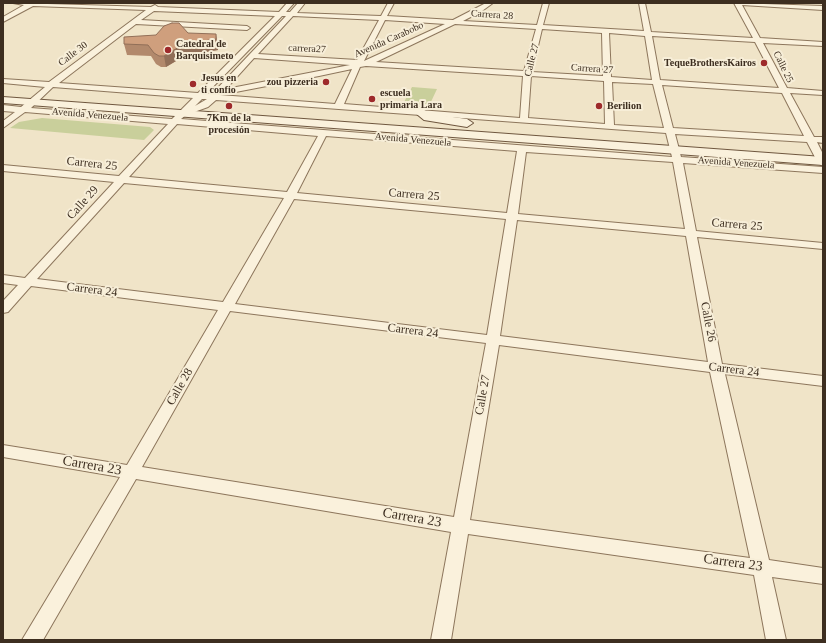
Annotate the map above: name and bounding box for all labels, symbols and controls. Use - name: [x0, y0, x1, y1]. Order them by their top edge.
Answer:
- street label: Carrera 28: [470, 8, 514, 22]
- street label: Avenida Carabobo: [353, 19, 425, 61]
- place label: Catedral de Barquisimeto: [176, 38, 234, 62]
- street label: Calle 30: [56, 39, 90, 69]
- street label: carrera27: [288, 42, 326, 56]
- street label: Calle 27: [522, 42, 542, 78]
- marker: Catedral de Barquisimeto: [163, 45, 173, 55]
- street label: Calle 25: [770, 49, 796, 85]
- place label: TequeBrothersKairos: [664, 57, 756, 69]
- marker: TequeBrothersKairos: [759, 58, 769, 68]
- street label: Carrera 27: [570, 62, 614, 76]
- place label: Jesus en ti confio: [201, 72, 236, 96]
- place label: zou pizzeria: [267, 76, 318, 88]
- marker: zou pizzeria: [321, 77, 331, 87]
- marker: Jesus en ti confio: [188, 79, 198, 89]
- place label: escuela primaria Lara: [380, 87, 442, 110]
- marker: escuela primaria Lara: [367, 94, 377, 104]
- place label: Berilion: [607, 100, 641, 112]
- marker: 7Km de la procesión: [224, 101, 234, 111]
- marker: Berilion: [594, 101, 604, 111]
- street label: Avenida Venezuela: [51, 106, 129, 124]
- place label: 7Km de la procesión: [207, 112, 251, 136]
- street label: Avenida Venezuela: [374, 131, 452, 149]
- street label: Carrera 25: [66, 154, 118, 174]
- street label: Avenida Venezuela: [697, 154, 775, 172]
- street label: Calle 29: [64, 183, 102, 223]
- street label: Carrera 25: [388, 186, 440, 204]
- street label: Carrera 25: [711, 216, 763, 234]
- street label: Carrera 24: [66, 280, 118, 300]
- street label: Calle 26: [697, 301, 719, 343]
- street label: Carrera 24: [387, 321, 439, 341]
- street label: Carrera 24: [708, 360, 760, 380]
- street label: Calle 28: [164, 366, 196, 408]
- street label: Calle 27: [472, 374, 494, 416]
- street label: Carrera 23: [61, 453, 123, 479]
- street label: Carrera 23: [381, 505, 443, 531]
- street label: Carrera 23: [702, 551, 764, 575]

